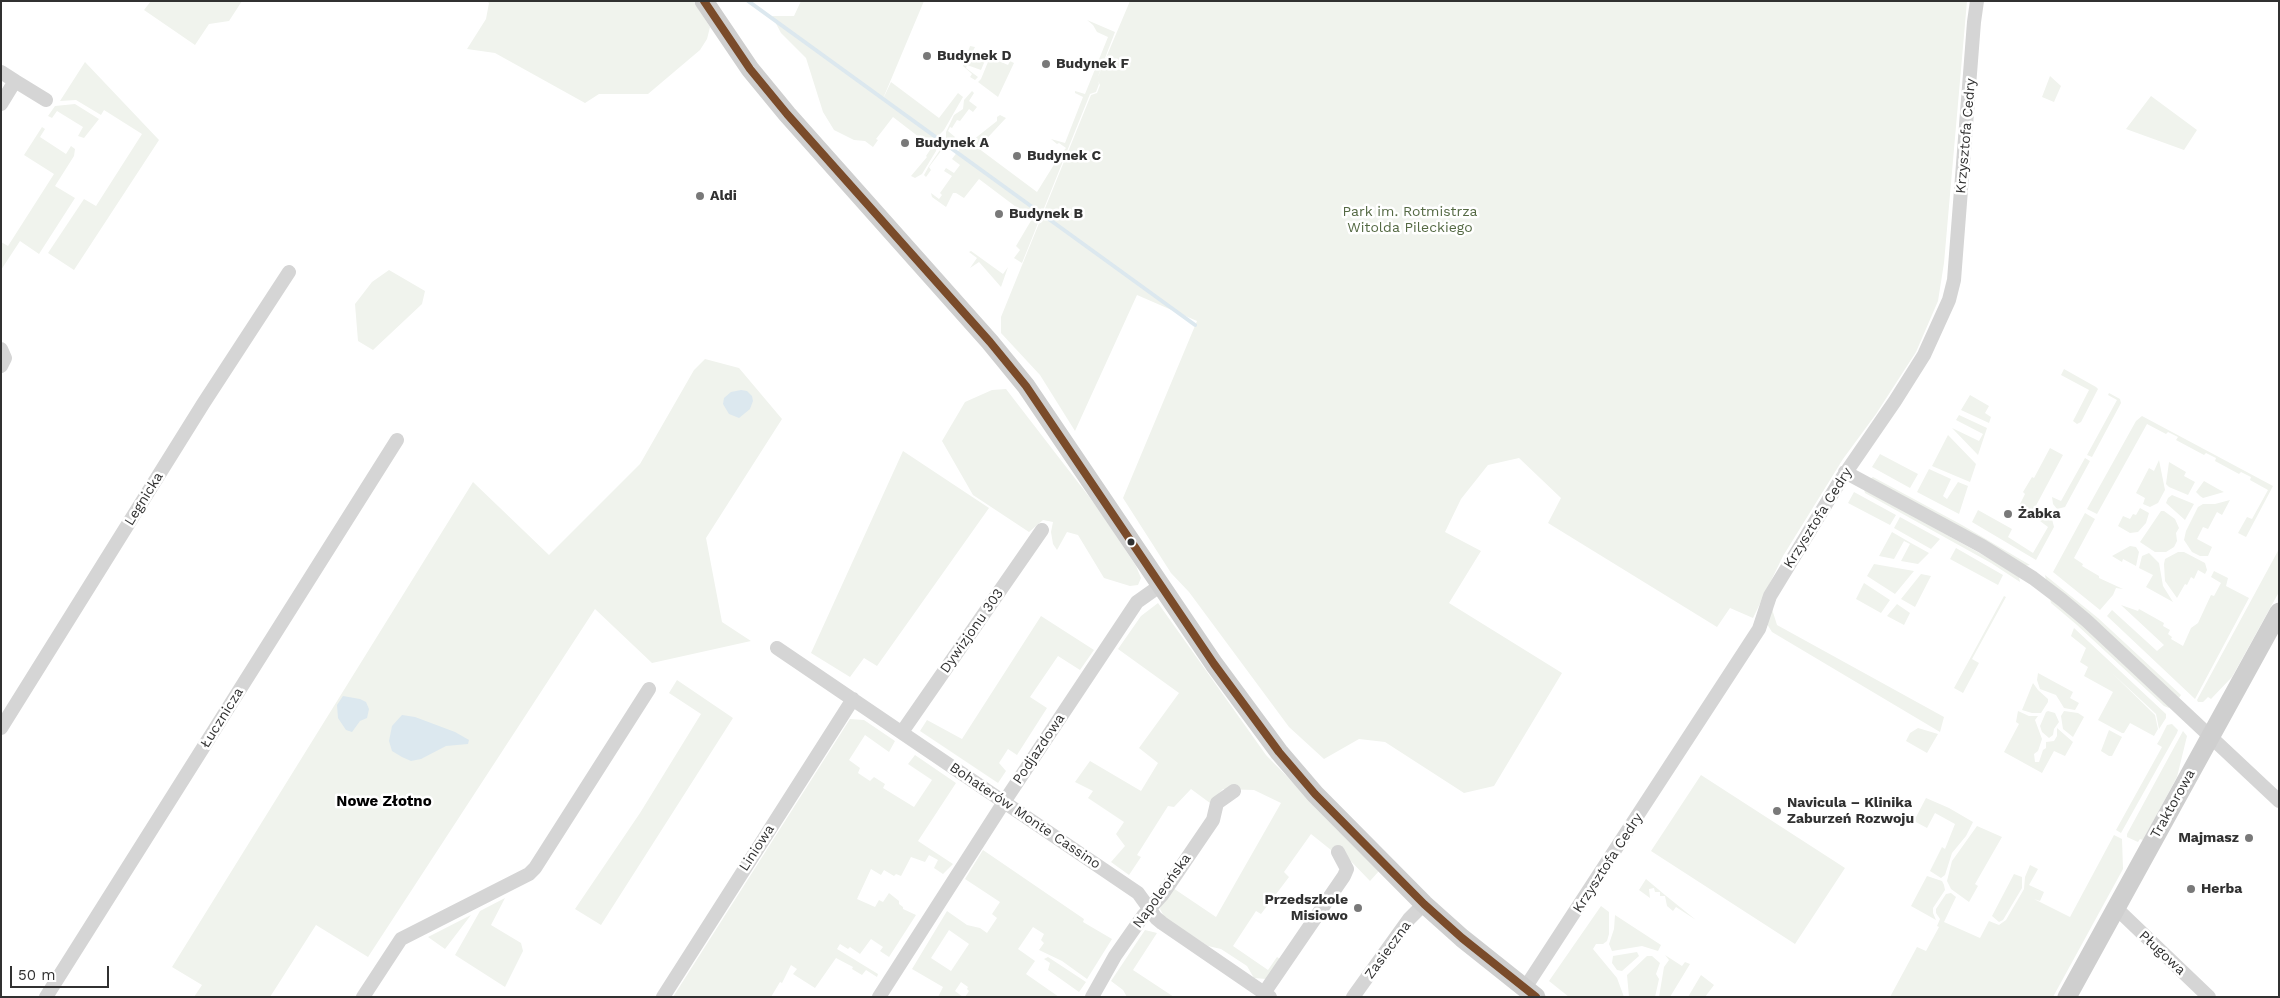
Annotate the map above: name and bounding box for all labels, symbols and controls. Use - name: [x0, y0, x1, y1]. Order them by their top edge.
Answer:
- place label: Budynek D: [937, 48, 1011, 64]
- marker: Budynek D: [921, 50, 933, 62]
- place label: Budynek F: [1056, 56, 1129, 72]
- marker: Budynek F: [1040, 58, 1052, 70]
- street label: Krzysztofa Cedry: [1953, 78, 1979, 194]
- place label: Budynek A: [915, 135, 989, 151]
- marker: Budynek A: [899, 137, 911, 149]
- place label: Budynek C: [1027, 148, 1101, 164]
- marker: Budynek C: [1011, 150, 1023, 162]
- place label: Aldi: [710, 188, 737, 204]
- marker: Aldi: [694, 190, 706, 202]
- park label: Park im. Rotmistrza Witolda Pileckiego: [1342, 204, 1478, 236]
- place label: Budynek B: [1009, 206, 1083, 222]
- marker: Budynek B: [993, 208, 1005, 220]
- street label: Krzysztofa Cedry: [1780, 465, 1856, 571]
- street label: Legnicka: [121, 469, 167, 529]
- place label: Żabka: [2018, 506, 2061, 522]
- marker: Żabka: [2002, 508, 2014, 520]
- unlabelled marker: [1126, 537, 1136, 547]
- street label: Dywizjonu 303: [937, 586, 1007, 676]
- street label: Łucznicza: [197, 685, 247, 751]
- street label: Podjazdowa: [1009, 711, 1069, 787]
- street label: Bohaterów Monte Cassino: [946, 759, 1104, 873]
- street label: Traktorowa: [2147, 767, 2199, 841]
- district label: Nowe Złotno: [336, 793, 432, 811]
- place label: Navicula – Klinika Zaburzeń Rozwoju: [1787, 795, 1914, 828]
- marker: Navicula – Klinika Zaburzeń Rozwoju: [1771, 805, 1783, 817]
- street label: Krzysztofa Cedry: [1569, 810, 1647, 916]
- street label: Liniowa: [736, 822, 778, 874]
- place label: Majmasz: [2178, 830, 2239, 846]
- marker: Majmasz: [2243, 832, 2255, 844]
- street label: Napoleońska: [1129, 851, 1195, 931]
- place label: Herba: [2201, 881, 2242, 897]
- marker: Herba: [2185, 883, 2197, 895]
- place label: Przedszkole Misiowo: [1264, 892, 1348, 924]
- marker: Przedszkole Misiowo: [1352, 902, 1364, 914]
- street label: Zasieczna: [1361, 918, 1415, 982]
- street label: Pługowa: [2135, 927, 2189, 979]
- scale bar: [12, 956, 111, 988]
- text: 50 m: [18, 966, 55, 984]

